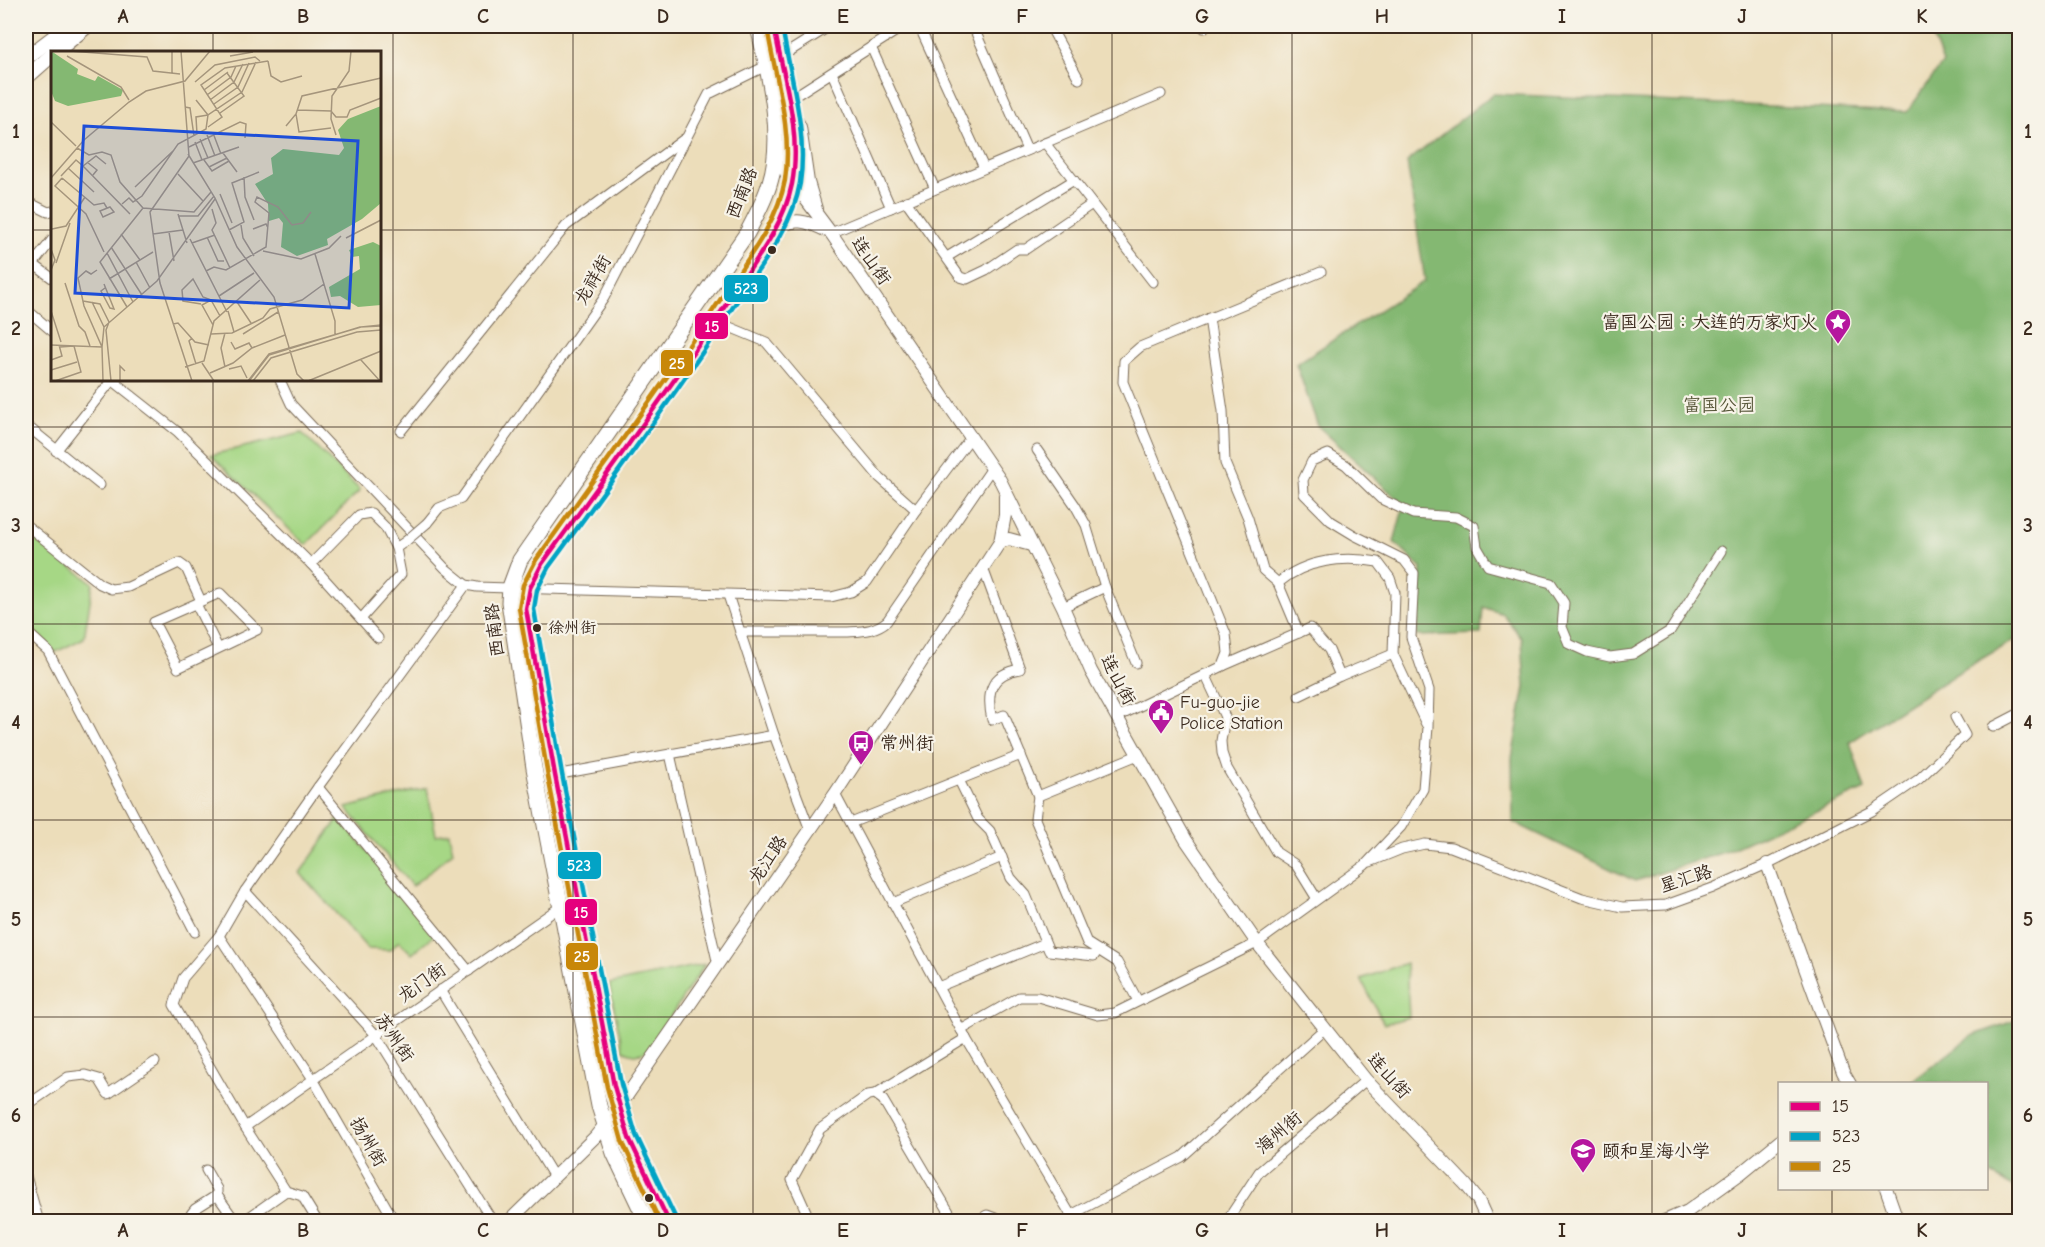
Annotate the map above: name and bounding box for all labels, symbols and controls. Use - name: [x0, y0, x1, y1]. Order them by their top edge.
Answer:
- text: A: [117, 5, 129, 28]
- text: B: [297, 5, 309, 28]
- text: C: [477, 5, 489, 28]
- text: D: [657, 5, 669, 28]
- text: E: [837, 5, 849, 28]
- text: F: [1016, 5, 1028, 28]
- text: G: [1195, 5, 1209, 28]
- text: H: [1375, 5, 1389, 28]
- text: I: [1558, 5, 1566, 28]
- text: J: [1737, 5, 1747, 28]
- text: K: [1916, 5, 1928, 28]
- inset map: [51, 51, 381, 381]
- text: 1: [12, 120, 20, 143]
- text: 1: [2024, 120, 2032, 143]
- street label: 西南路: [722, 164, 762, 222]
- street label: 连山街: [847, 233, 895, 289]
- unlabelled marker: [766, 244, 778, 256]
- street label: 龙祥街: [570, 251, 616, 309]
- line badge: 523: [723, 274, 769, 303]
- text: 523: [734, 280, 758, 298]
- place icon: 富国公园：大连的万家灯火: [1823, 307, 1853, 345]
- line badge: 15: [694, 312, 729, 340]
- place label: 富国公园：大连的万家灯火: [1602, 312, 1818, 333]
- text: 2: [11, 317, 21, 340]
- text: 2: [2023, 317, 2033, 340]
- text: 15: [705, 318, 719, 336]
- line badge: 25: [660, 349, 694, 377]
- text: 25: [669, 355, 685, 373]
- park label: 富国公园: [1683, 395, 1755, 416]
- text: 3: [11, 514, 21, 537]
- text: 3: [2023, 514, 2033, 537]
- street label: 西南路: [481, 602, 509, 658]
- place label: 徐州街: [548, 619, 596, 637]
- marker: 徐州街: [531, 622, 543, 634]
- street label: 连山街: [1096, 651, 1140, 709]
- place label: Fu-guo-jie Police Station: [1180, 692, 1283, 734]
- public building icon: Fu-guo-jie Police Station: [1146, 697, 1176, 735]
- text: 4: [11, 711, 21, 734]
- text: 4: [2023, 711, 2033, 734]
- bus stop icon: 常州街: [846, 728, 876, 766]
- place label: 常州街: [880, 733, 934, 754]
- street label: 龙江路: [744, 832, 792, 888]
- line badge: 523: [557, 851, 602, 880]
- text: 523: [567, 857, 591, 875]
- street label: 星汇路: [1657, 861, 1715, 897]
- line badge: 15: [564, 898, 598, 926]
- text: 15: [574, 904, 588, 922]
- text: 5: [11, 908, 21, 931]
- text: 5: [2023, 908, 2033, 931]
- line badge: 25: [565, 942, 599, 971]
- text: 25: [574, 948, 590, 966]
- street label: 龙门街: [394, 959, 450, 1007]
- street label: 苏州街: [370, 1010, 418, 1066]
- street label: 连山街: [1363, 1049, 1415, 1103]
- legend: [1778, 1082, 1988, 1190]
- text: 15: [1832, 1096, 1849, 1117]
- text: 6: [11, 1104, 21, 1127]
- text: 6: [2023, 1104, 2033, 1127]
- street label: 海州街: [1252, 1107, 1306, 1159]
- street label: 扬州街: [345, 1113, 391, 1171]
- text: 523: [1832, 1126, 1860, 1147]
- school or university icon: 颐和星海小学: [1568, 1136, 1598, 1174]
- place label: 颐和星海小学: [1602, 1141, 1710, 1162]
- text: 25: [1832, 1156, 1851, 1177]
- unlabelled marker: [643, 1192, 655, 1204]
- text: A: [117, 1219, 129, 1242]
- text: B: [297, 1219, 309, 1242]
- text: C: [477, 1219, 489, 1242]
- text: D: [657, 1219, 669, 1242]
- text: E: [837, 1219, 849, 1242]
- text: F: [1016, 1219, 1028, 1242]
- text: G: [1195, 1219, 1209, 1242]
- text: H: [1375, 1219, 1389, 1242]
- text: I: [1558, 1219, 1566, 1242]
- text: J: [1737, 1219, 1747, 1242]
- text: K: [1916, 1219, 1928, 1242]

